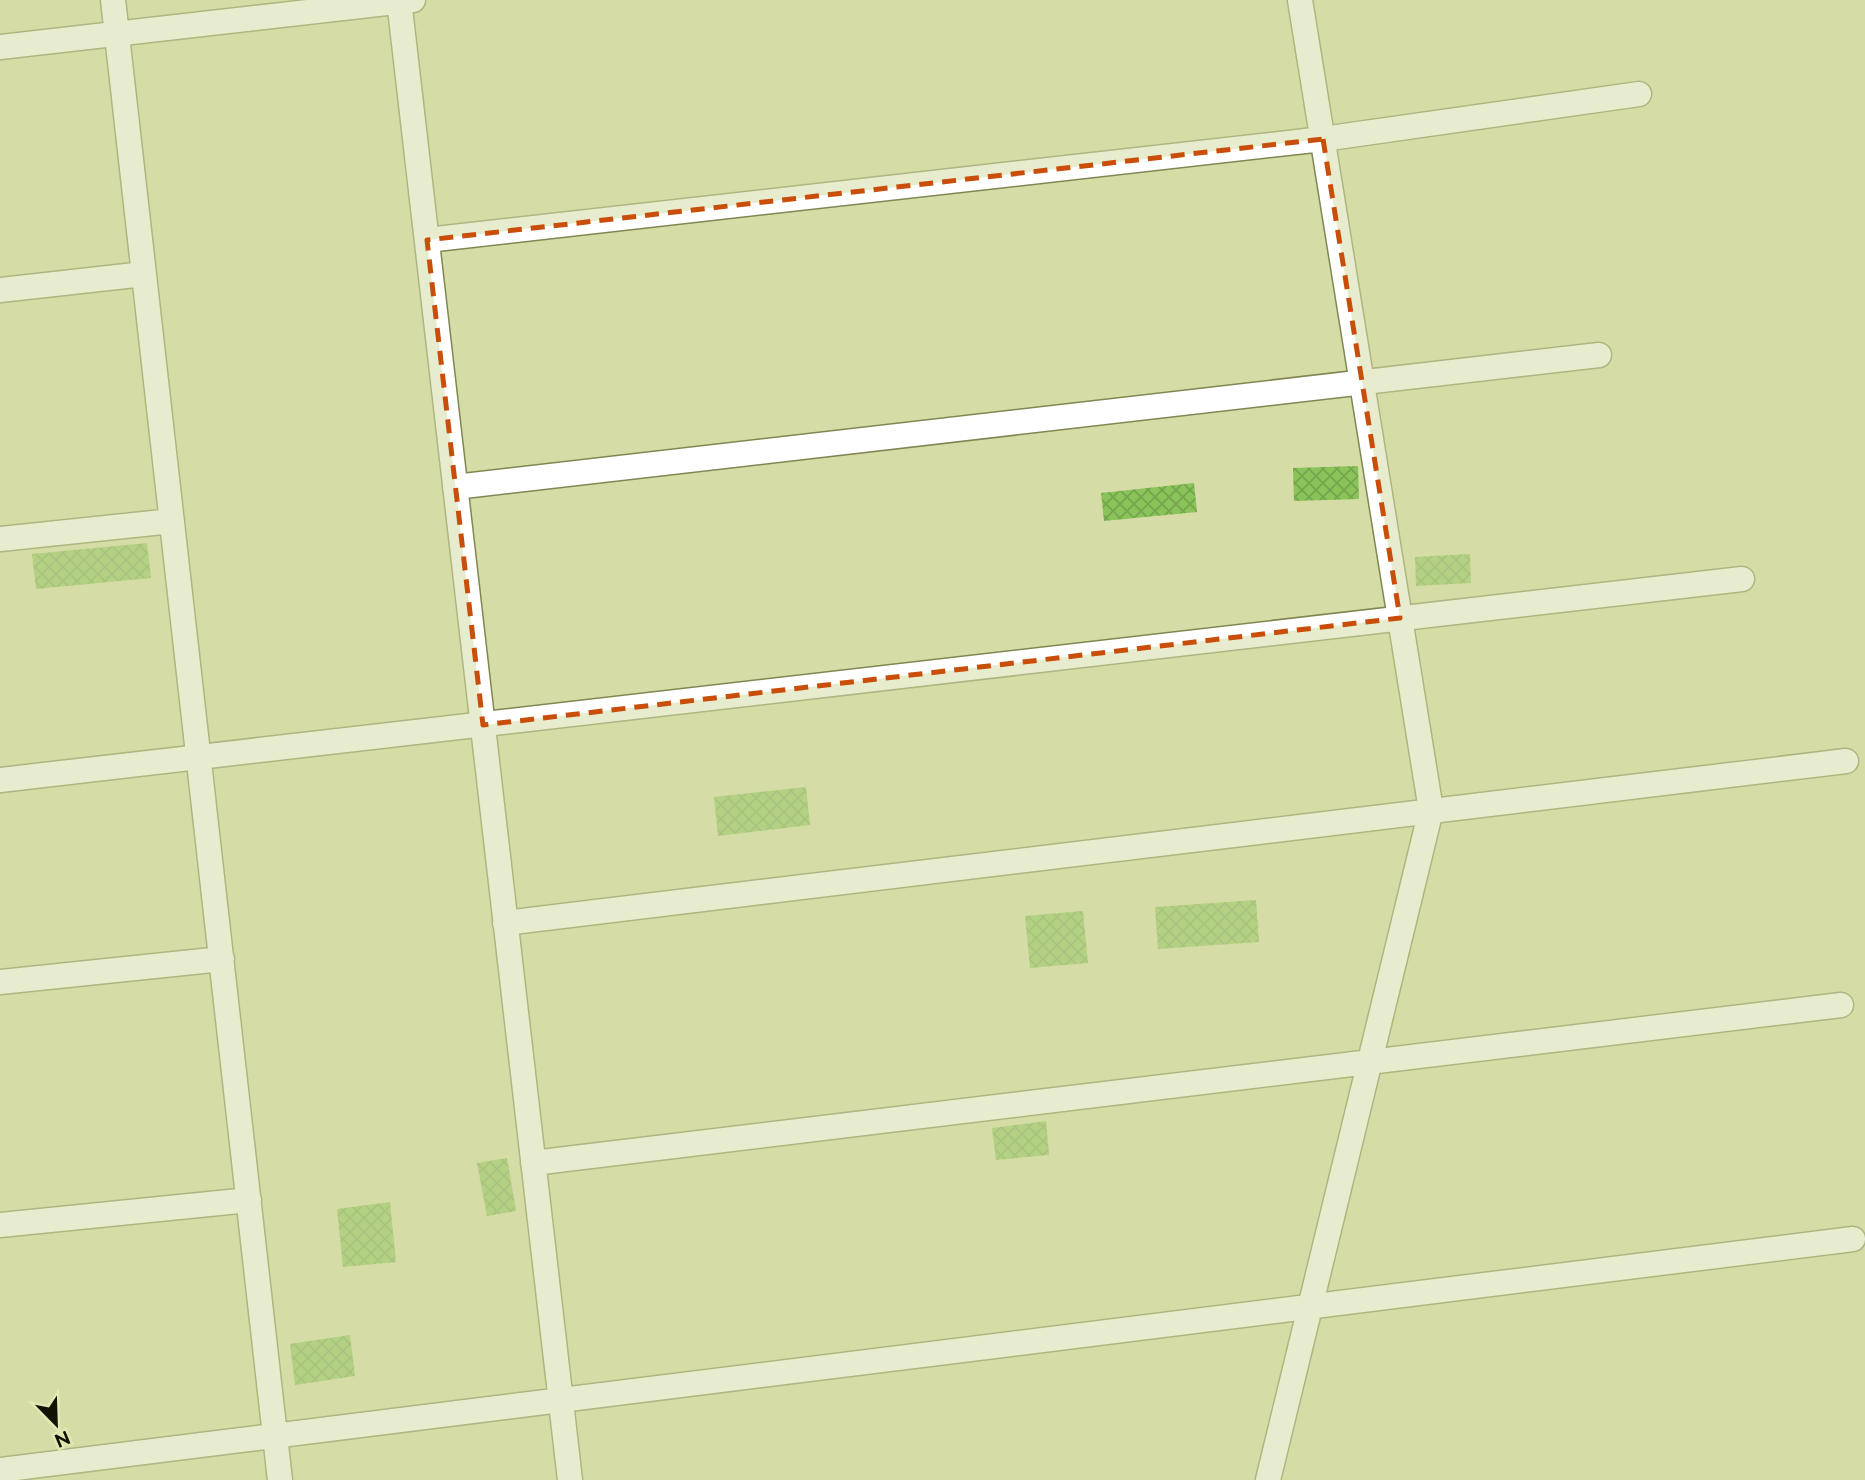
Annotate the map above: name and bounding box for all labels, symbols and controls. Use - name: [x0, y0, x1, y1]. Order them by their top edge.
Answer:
- north arrow: [21, 1389, 91, 1459]
- text: N: [52, 1427, 74, 1453]

